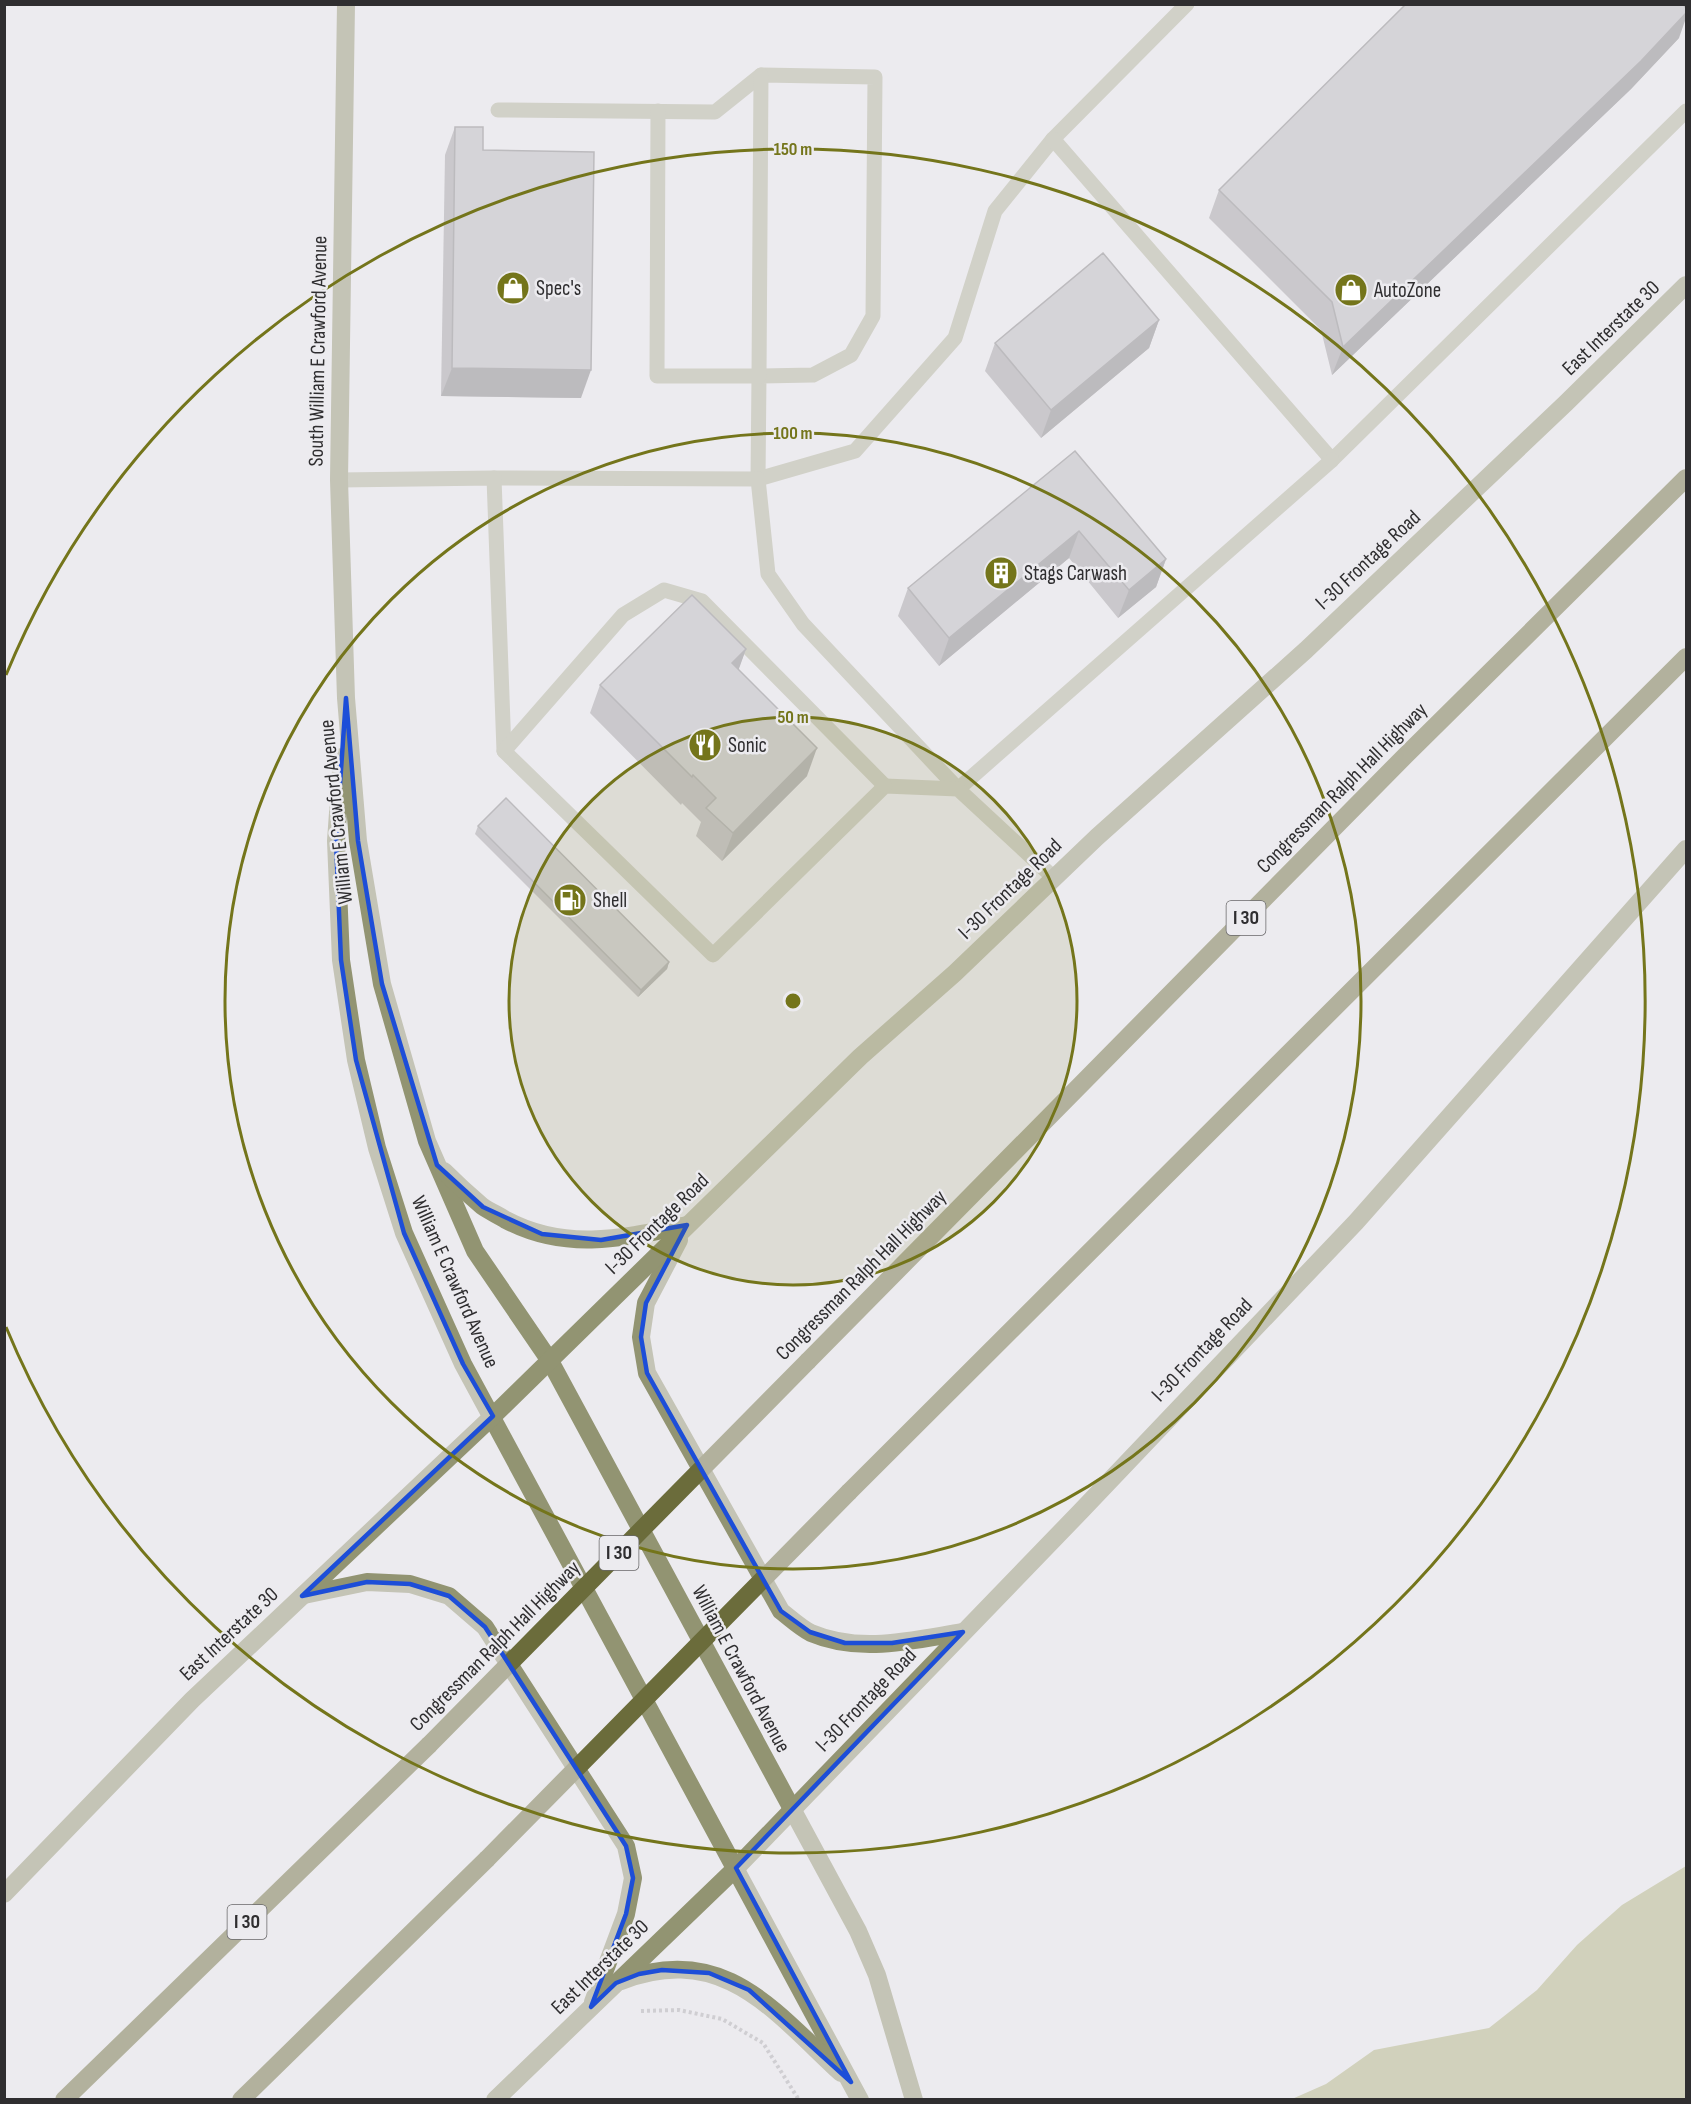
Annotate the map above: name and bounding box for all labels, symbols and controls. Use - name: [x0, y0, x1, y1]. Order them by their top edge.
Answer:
- text: 150 m: [774, 139, 812, 160]
- street label: South William E Crawford Avenue: [303, 235, 333, 467]
- shop icon: Spec's: [495, 270, 531, 306]
- shop icon: AutoZone: [1333, 272, 1369, 308]
- street label: East Interstate 30: [1557, 275, 1665, 381]
- place label: Spec's: [536, 276, 581, 301]
- place label: AutoZone: [1373, 278, 1441, 303]
- text: 100 m: [774, 423, 813, 444]
- street label: I-30 Frontage Road: [1310, 505, 1426, 615]
- building icon: Stags Carwash: [983, 555, 1019, 591]
- place label: Stags Carwash: [1024, 561, 1127, 586]
- street label: Congressman Ralph Hall Highway: [1252, 698, 1432, 878]
- text: 50 m: [777, 707, 809, 728]
- street label: William E Crawford Avenue: [314, 718, 358, 906]
- restaurant icon: Sonic: [687, 727, 723, 763]
- place label: Sonic: [728, 733, 767, 758]
- street label: I-30 Frontage Road: [953, 833, 1067, 945]
- fuel station icon: Shell: [552, 882, 588, 918]
- place label: Shell: [593, 888, 627, 913]
- road number: I 30: [1226, 901, 1266, 935]
- centre of rings: [783, 991, 803, 1011]
- street label: I-30 Frontage Road: [600, 1168, 714, 1280]
- street label: Congressman Ralph Hall Highway: [771, 1185, 951, 1365]
- street label: William E Crawford Avenue: [406, 1192, 504, 1372]
- street label: I-30 Frontage Road: [1146, 1293, 1258, 1407]
- road number: I 30: [600, 1536, 638, 1570]
- street label: Congressman Ralph Hall Highway: [405, 1556, 585, 1736]
- street label: William E Crawford Avenue: [686, 1581, 796, 1757]
- street label: East Interstate 30: [175, 1582, 283, 1686]
- street label: I-30 Frontage Road: [810, 1643, 922, 1757]
- road number: I 30: [228, 1905, 266, 1939]
- street label: East Interstate 30: [546, 1914, 654, 2020]

